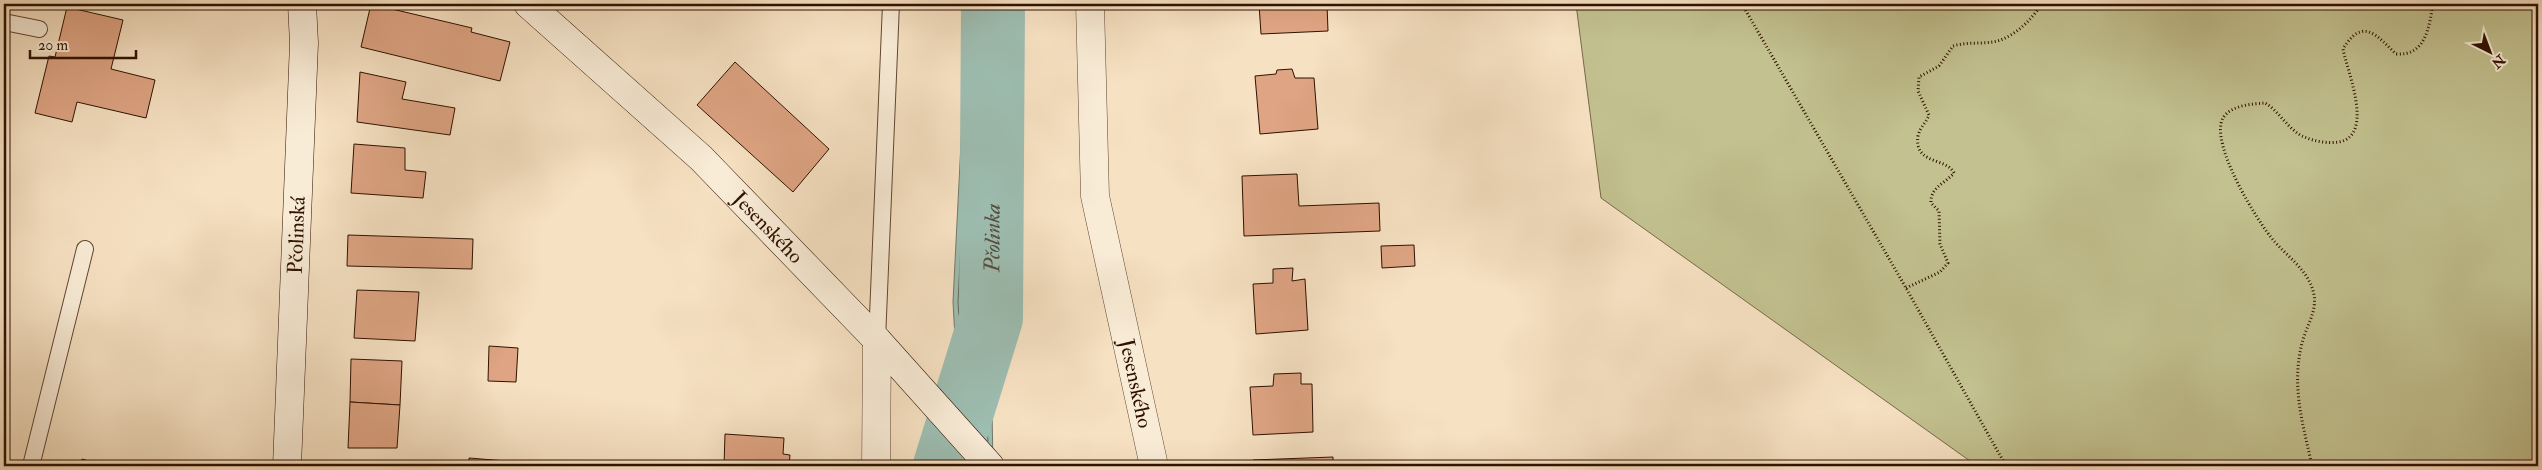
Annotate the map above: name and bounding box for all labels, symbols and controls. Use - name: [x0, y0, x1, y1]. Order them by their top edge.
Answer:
- scale bar: [30, 28, 136, 60]
- north arrow: [2464, 28, 2514, 78]
- text: 20 m: [38, 36, 68, 55]
- text: N: [2488, 50, 2509, 72]
- street label: Jesenského: [726, 185, 809, 270]
- street label: Pčolinská: [282, 196, 312, 275]
- water label: Pčolinka: [978, 203, 1007, 274]
- street label: Jesenského: [1112, 335, 1158, 431]

